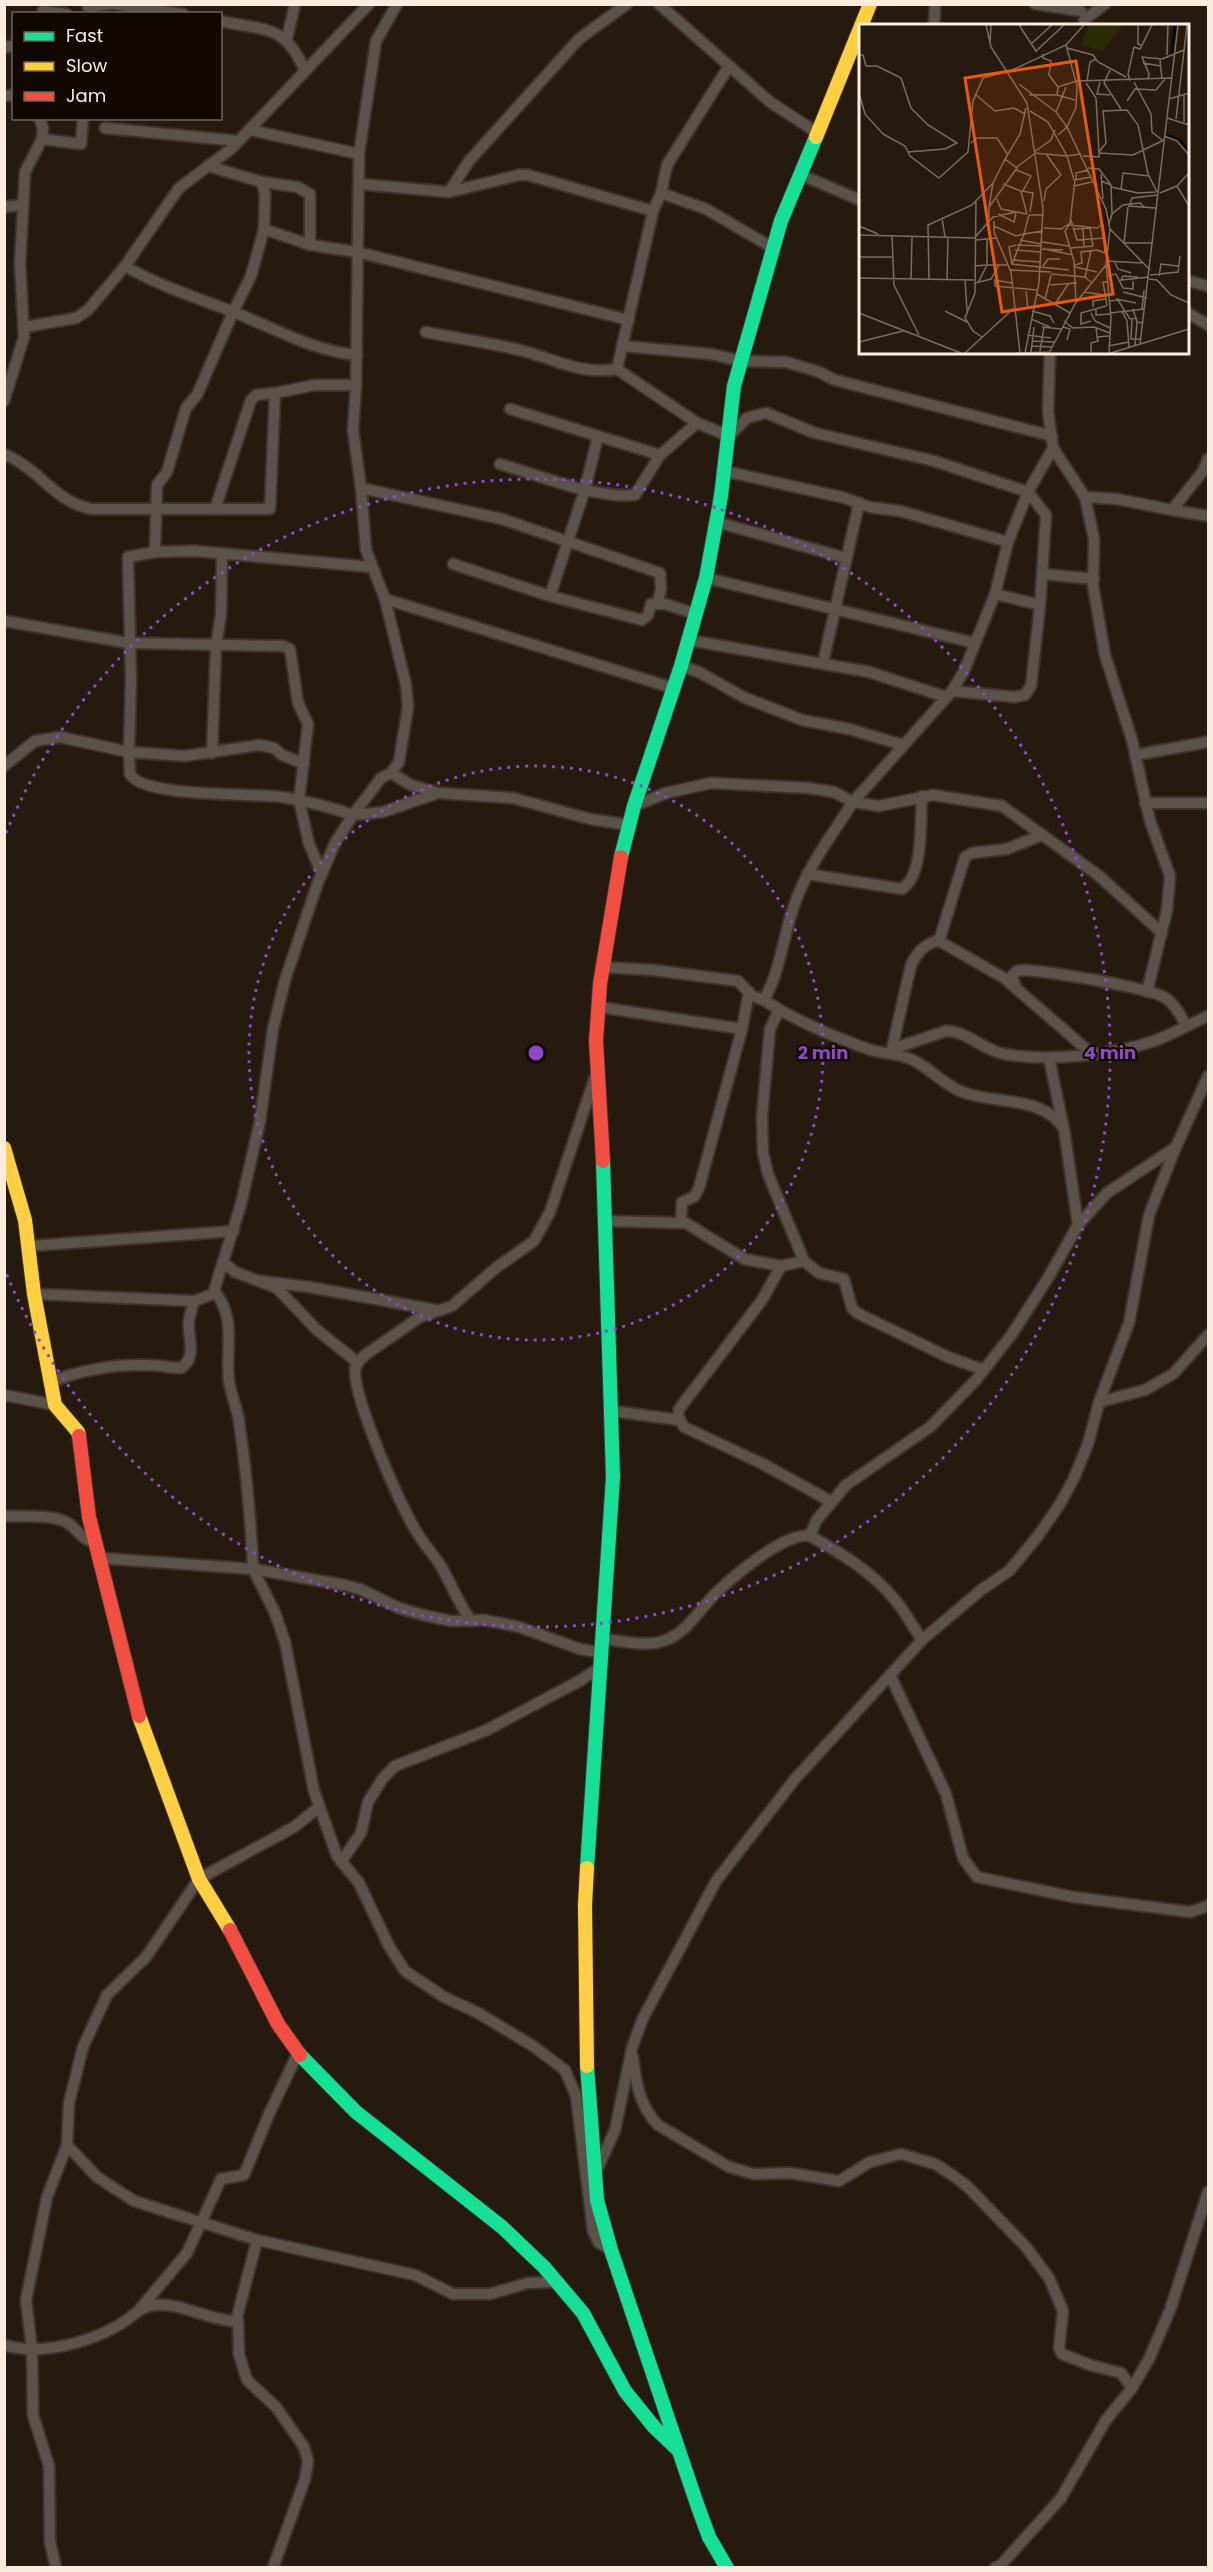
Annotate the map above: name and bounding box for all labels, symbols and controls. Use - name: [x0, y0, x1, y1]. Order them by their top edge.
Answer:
- legend: [12, 12, 222, 120]
- text: Fast: [66, 23, 103, 48]
- inset map: [859, 24, 1189, 354]
- text: Slow: [66, 53, 108, 78]
- text: Jam: [66, 83, 106, 108]
- text: 2 min: [798, 1040, 848, 1065]
- text: 4 min: [1084, 1040, 1136, 1065]
- centre of rings: [526, 1043, 546, 1063]

